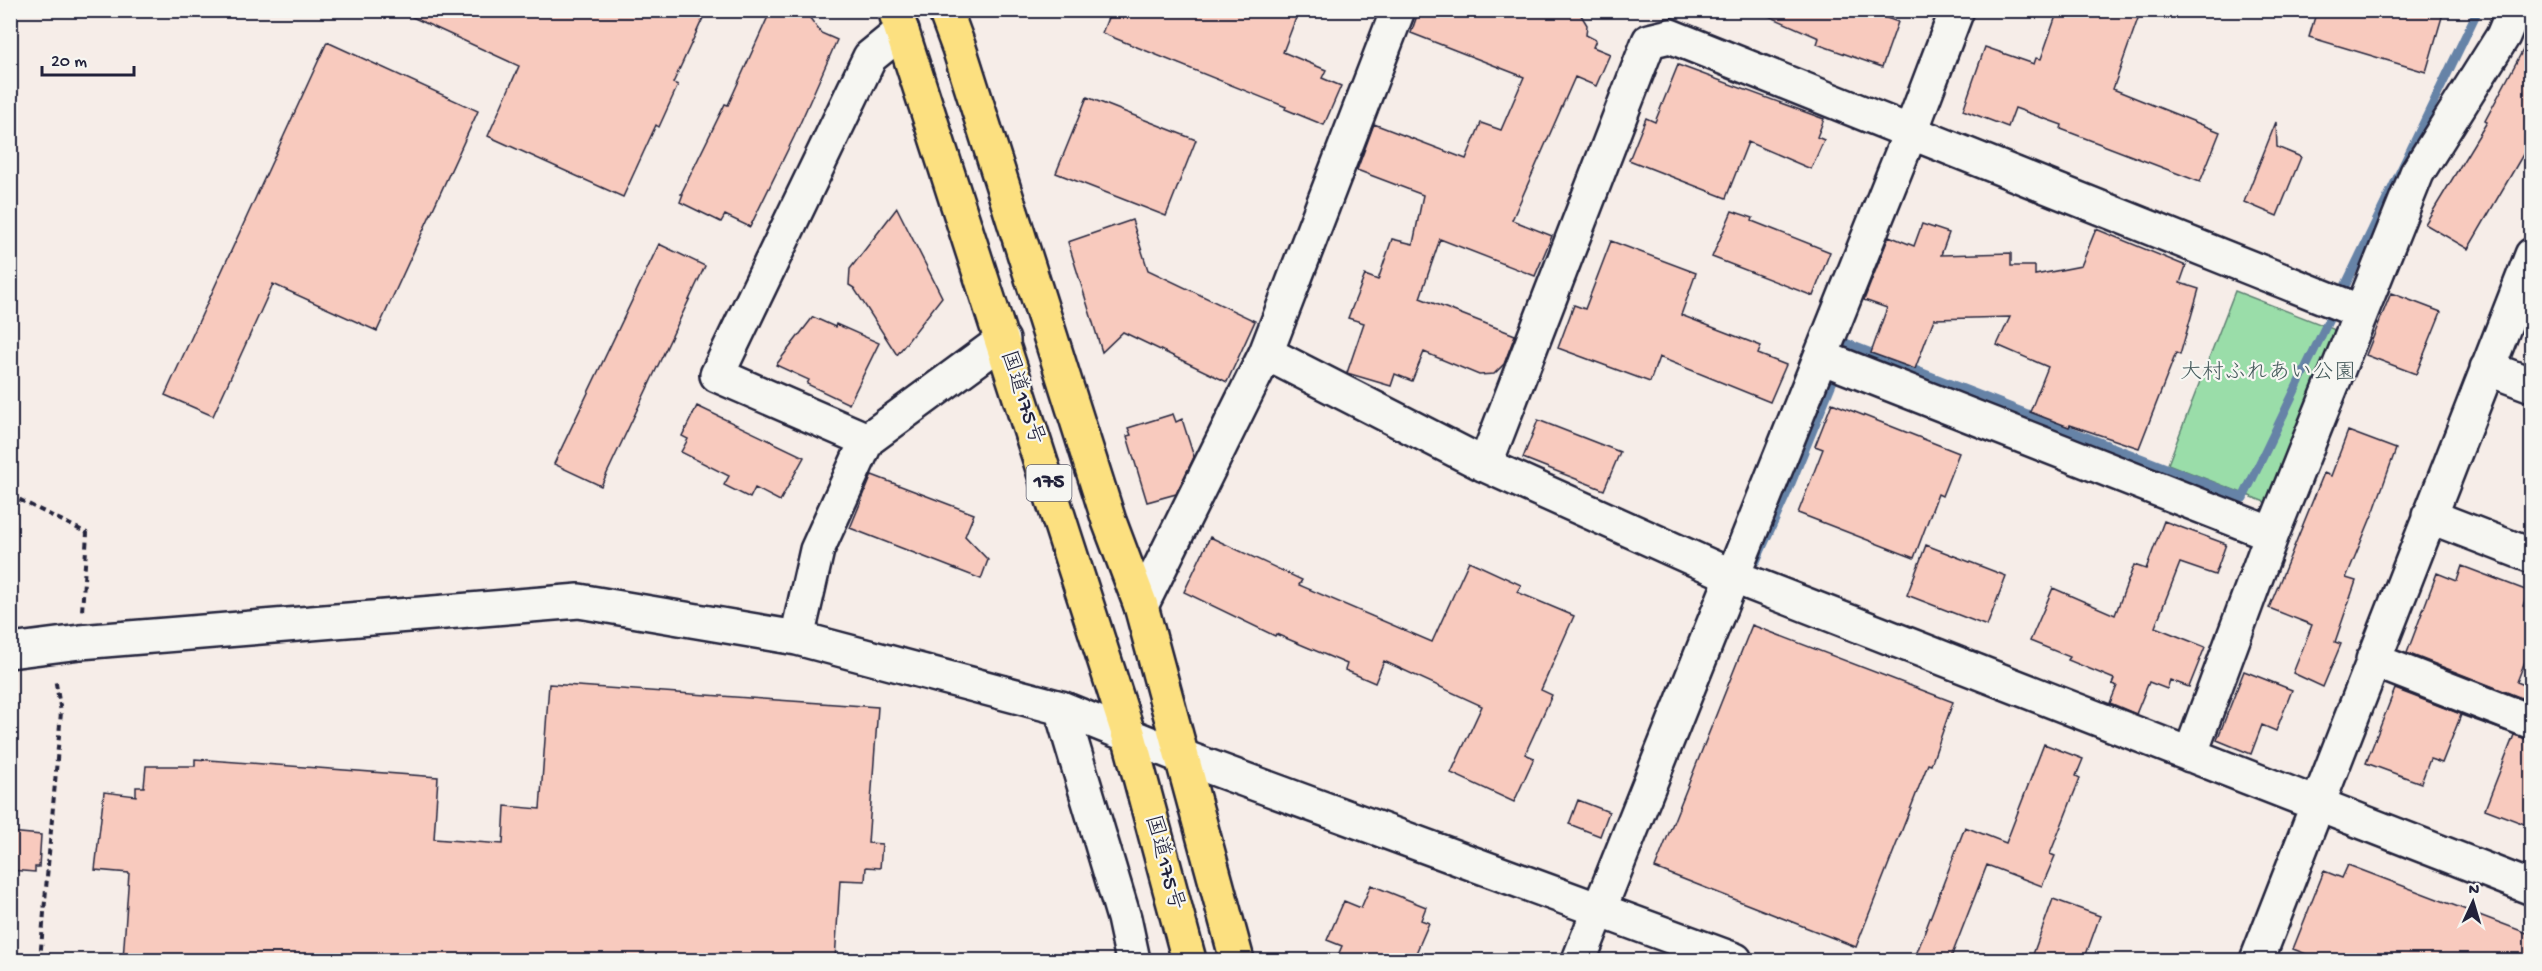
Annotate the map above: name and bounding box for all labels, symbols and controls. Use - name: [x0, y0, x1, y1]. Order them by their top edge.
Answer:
- scale bar: [42, 39, 134, 77]
- text: 20 m: [51, 52, 87, 73]
- street label: 国道175号: [994, 347, 1049, 449]
- park label: 大村ふれあい公園: [2180, 360, 2356, 387]
- road number: 175: [1026, 465, 1072, 501]
- street label: 国道175号: [1138, 812, 1189, 914]
- north arrow: [2443, 872, 2503, 932]
- text: N: [2468, 881, 2480, 900]

